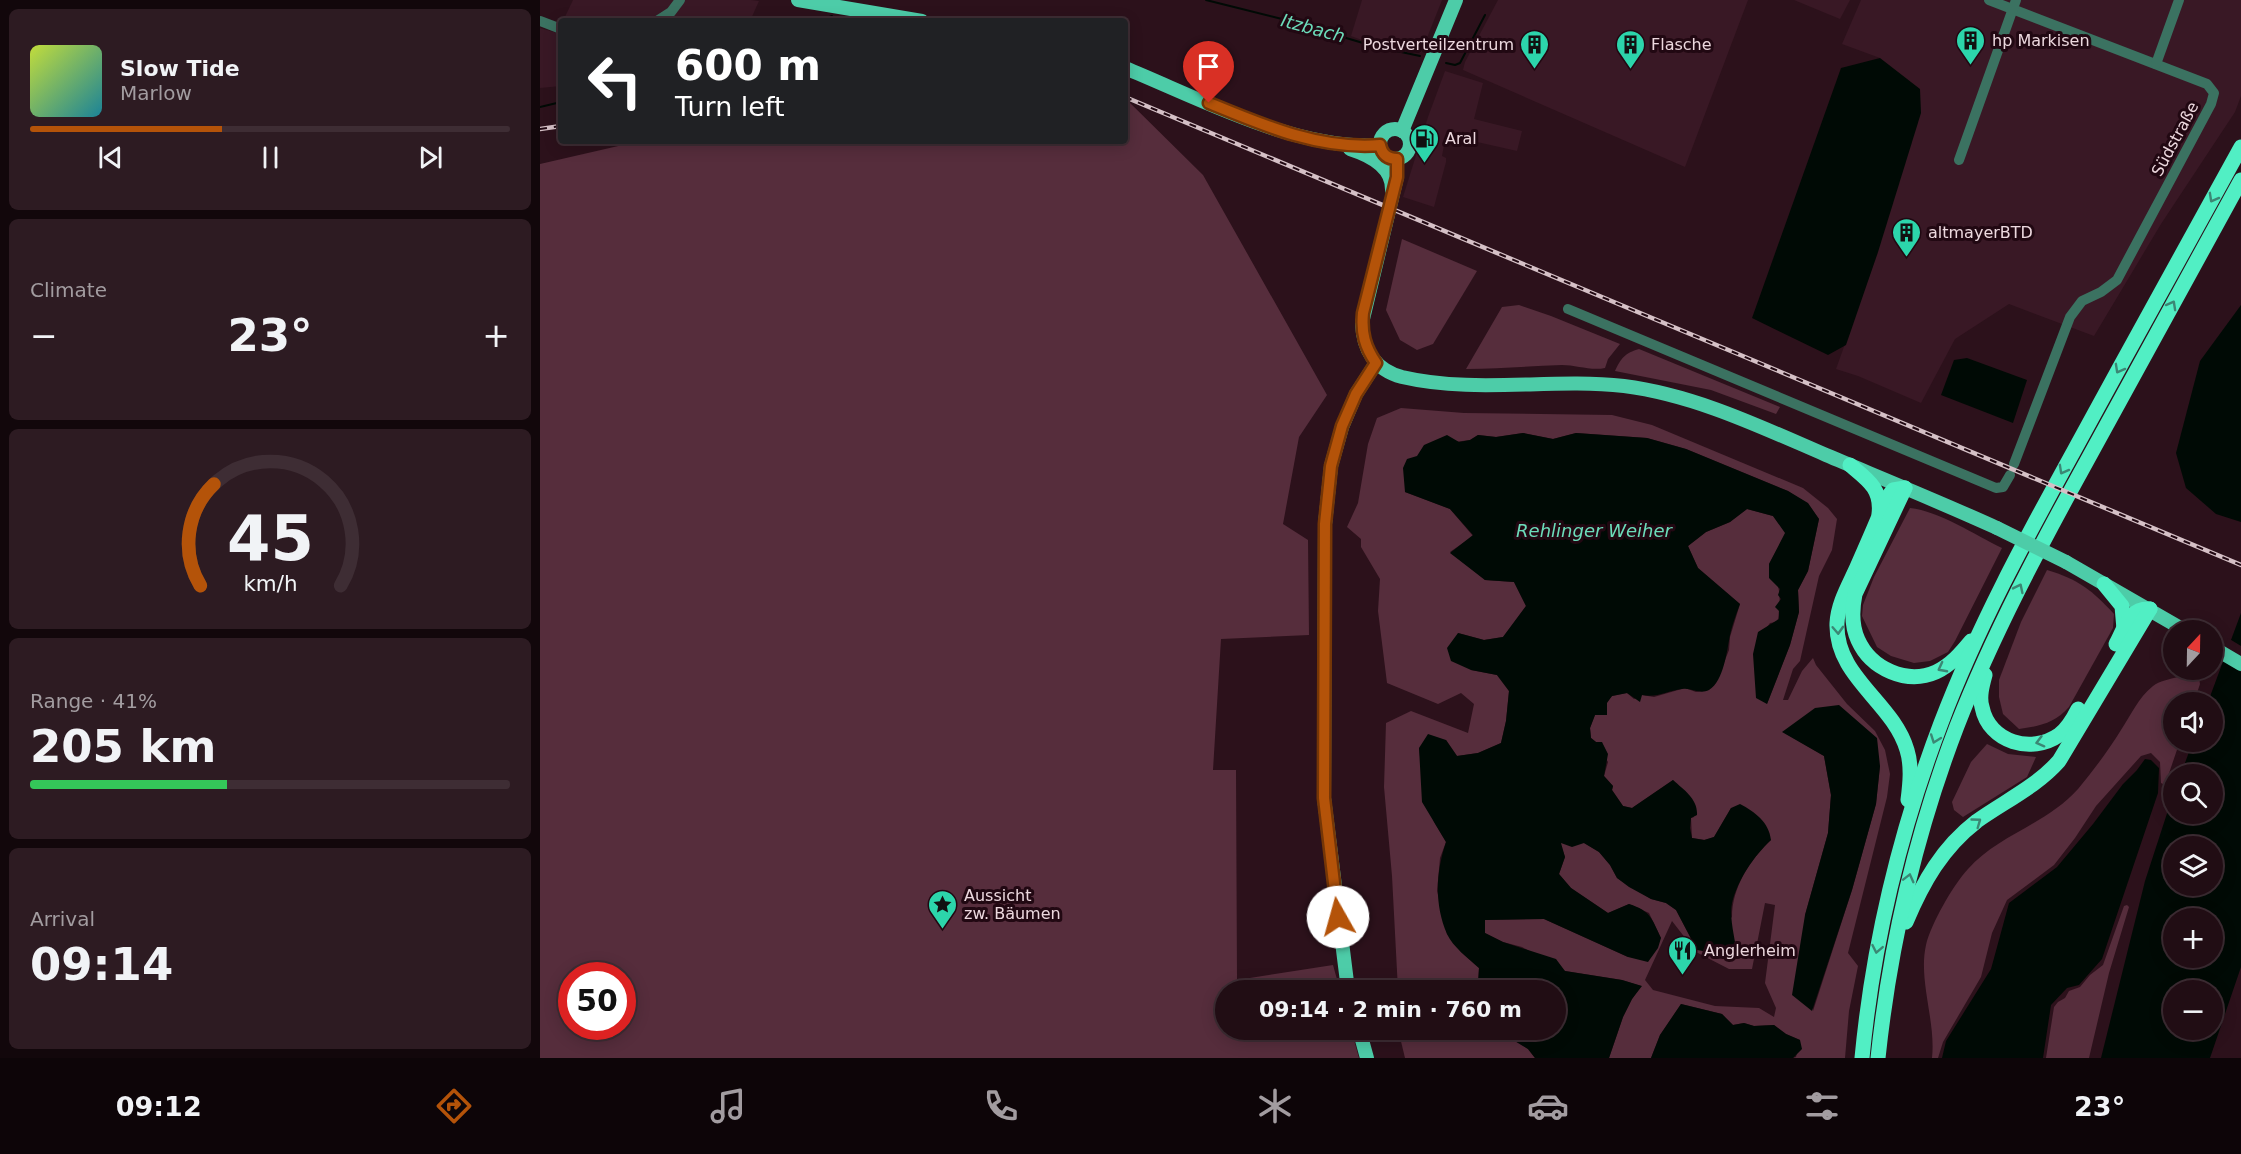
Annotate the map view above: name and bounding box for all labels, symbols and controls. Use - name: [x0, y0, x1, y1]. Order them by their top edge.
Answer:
- water label: Itzbach: [1279, 9, 1347, 47]
- building icon: hp Markisen: [1955, 24, 1987, 66]
- building icon: Postverteilzentrum: [1519, 28, 1551, 70]
- building icon: Flasche: [1614, 28, 1646, 70]
- place label: hp Markisen: [1992, 31, 2090, 50]
- place label: Postverteilzentrum: [1363, 35, 1514, 54]
- place label: Flasche: [1651, 35, 1712, 54]
- text: 600 m: [675, 41, 821, 90]
- pin: [1183, 41, 1234, 103]
- icon: left: [576, 42, 654, 120]
- icon: arrive: [1192, 50, 1225, 83]
- text: Slow Tide: [120, 56, 240, 81]
- text: Marlow: [120, 81, 192, 105]
- text: Turn left: [675, 91, 785, 122]
- street label: Südstraße: [2148, 99, 2202, 179]
- fuel station icon: Aral: [1408, 122, 1440, 164]
- place label: Aral: [1445, 129, 1477, 148]
- icon: previous: [94, 141, 127, 174]
- icon: pause: [254, 141, 287, 174]
- icon: next: [414, 141, 447, 174]
- one-way arrow: [2209, 192, 2220, 202]
- building icon: altmayerBTD: [1891, 216, 1923, 258]
- place label: altmayerBTD: [1928, 223, 2033, 242]
- text: Climate: [30, 278, 107, 302]
- one-way arrow: [2165, 301, 2176, 311]
- text: 23°: [227, 309, 313, 362]
- text: −: [30, 316, 58, 355]
- text: +: [482, 316, 510, 355]
- one-way arrow: [2115, 362, 2126, 373]
- one-way arrow: [2059, 464, 2070, 474]
- text: 45: [227, 502, 313, 575]
- water label: Rehlinger Weiher: [1516, 520, 1673, 541]
- text: km/h: [243, 571, 297, 596]
- one-way arrow: [2012, 584, 2023, 595]
- north arrow: [2163, 620, 2223, 680]
- map controls: [2163, 620, 2223, 1040]
- one-way arrow: [1831, 626, 1844, 635]
- one-way arrow: [1937, 661, 1948, 672]
- text: Range · 41%: [30, 689, 157, 713]
- button: sound: [2163, 692, 2223, 752]
- text: 205 km: [30, 720, 216, 773]
- one-way arrow: [1930, 733, 1943, 744]
- one-way arrow: [2035, 735, 2046, 747]
- button: search: [2163, 764, 2223, 824]
- one-way arrow: [1971, 818, 1982, 829]
- button: layers: [2163, 836, 2223, 896]
- one-way arrow: [1902, 873, 1915, 883]
- position arrow: [1306, 885, 1370, 949]
- place label: Aussicht zw. Bäumen: [964, 886, 1061, 923]
- place icon: Aussicht zw. Bäumen: [927, 888, 959, 930]
- text: Arrival: [30, 907, 95, 931]
- button: +: [2163, 908, 2223, 968]
- restaurant icon: Anglerheim: [1667, 934, 1699, 976]
- text: 09:14: [30, 938, 173, 991]
- place label: Anglerheim: [1704, 941, 1796, 960]
- one-way arrow: [1871, 944, 1884, 954]
- speed limit sign: 50: [558, 962, 636, 1040]
- button: −: [2163, 980, 2223, 1040]
- text: 09:14 · 2 min · 760 m: [1259, 997, 1522, 1022]
- icon: directions: [433, 1085, 475, 1127]
- icon: music: [707, 1085, 749, 1127]
- icon: phone: [980, 1085, 1022, 1127]
- icon: climate: [1254, 1085, 1296, 1127]
- icon: car: [1527, 1085, 1569, 1127]
- icon: filters: [1801, 1085, 1843, 1127]
- text: 09:12: [116, 1091, 202, 1122]
- text: 23°: [2074, 1091, 2125, 1122]

